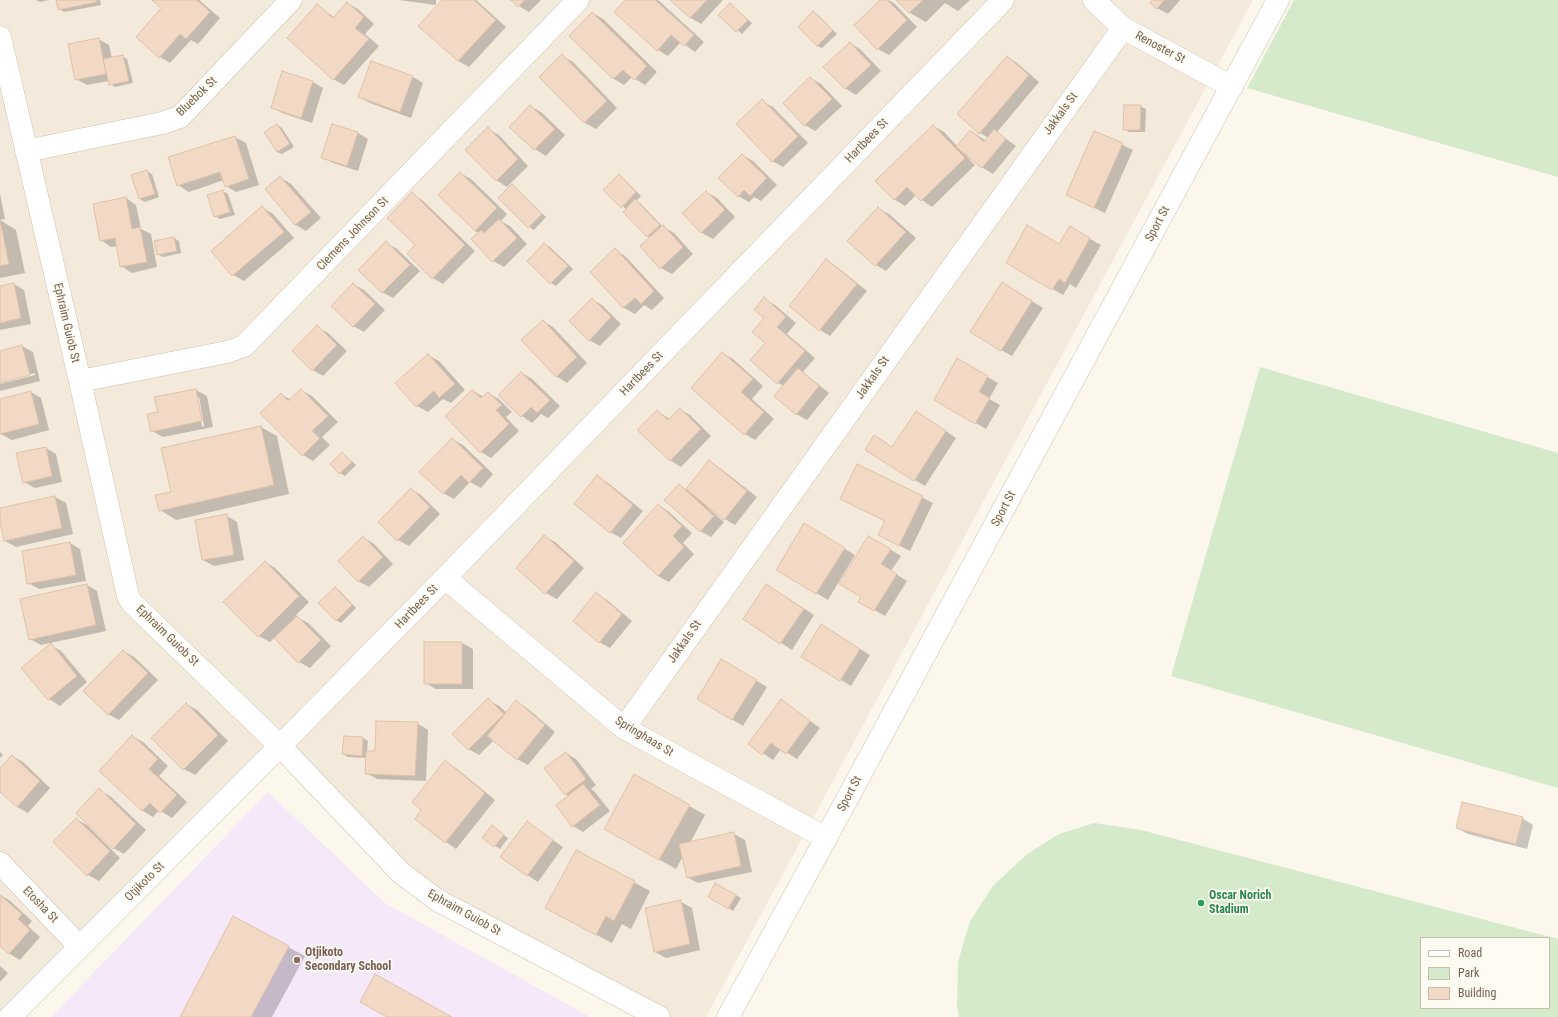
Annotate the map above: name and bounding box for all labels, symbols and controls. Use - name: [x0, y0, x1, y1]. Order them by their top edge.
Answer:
- street label: Renoster St: [1132, 29, 1188, 67]
- street label: Bluebok St: [174, 74, 220, 120]
- street label: Jakkals St: [1041, 90, 1081, 138]
- street label: Hartbees St: [842, 116, 892, 166]
- street label: Clemens Johnson St: [314, 194, 392, 274]
- street label: Sport St: [1143, 204, 1173, 244]
- street label: Ephraim Guiob St: [50, 282, 82, 364]
- street label: Hartbees St: [617, 349, 667, 399]
- street label: Jakkals St: [853, 354, 893, 402]
- street label: Sport St: [989, 489, 1019, 529]
- street label: Hartbees St: [392, 582, 442, 632]
- street label: Ephraim Guiob St: [133, 603, 201, 669]
- street label: Jakkals St: [665, 618, 705, 666]
- street label: Springhaas St: [612, 714, 676, 760]
- street label: Sport St: [835, 774, 865, 814]
- street label: Otjikoto St: [122, 859, 168, 905]
- street label: Etosha St: [19, 884, 61, 926]
- street label: Ephraim Guiob St: [425, 887, 503, 939]
- place label: Oscar Norich Stadium: [1209, 889, 1271, 917]
- marker: Oscar Norich Stadium: [1196, 898, 1206, 908]
- legend: [1420, 937, 1550, 1009]
- place label: Otjikoto Secondary School: [305, 946, 391, 974]
- text: Road: [1458, 946, 1482, 960]
- marker: Otjikoto Secondary School: [292, 955, 302, 965]
- text: Park: [1458, 966, 1479, 980]
- text: Building: [1458, 986, 1496, 1000]

